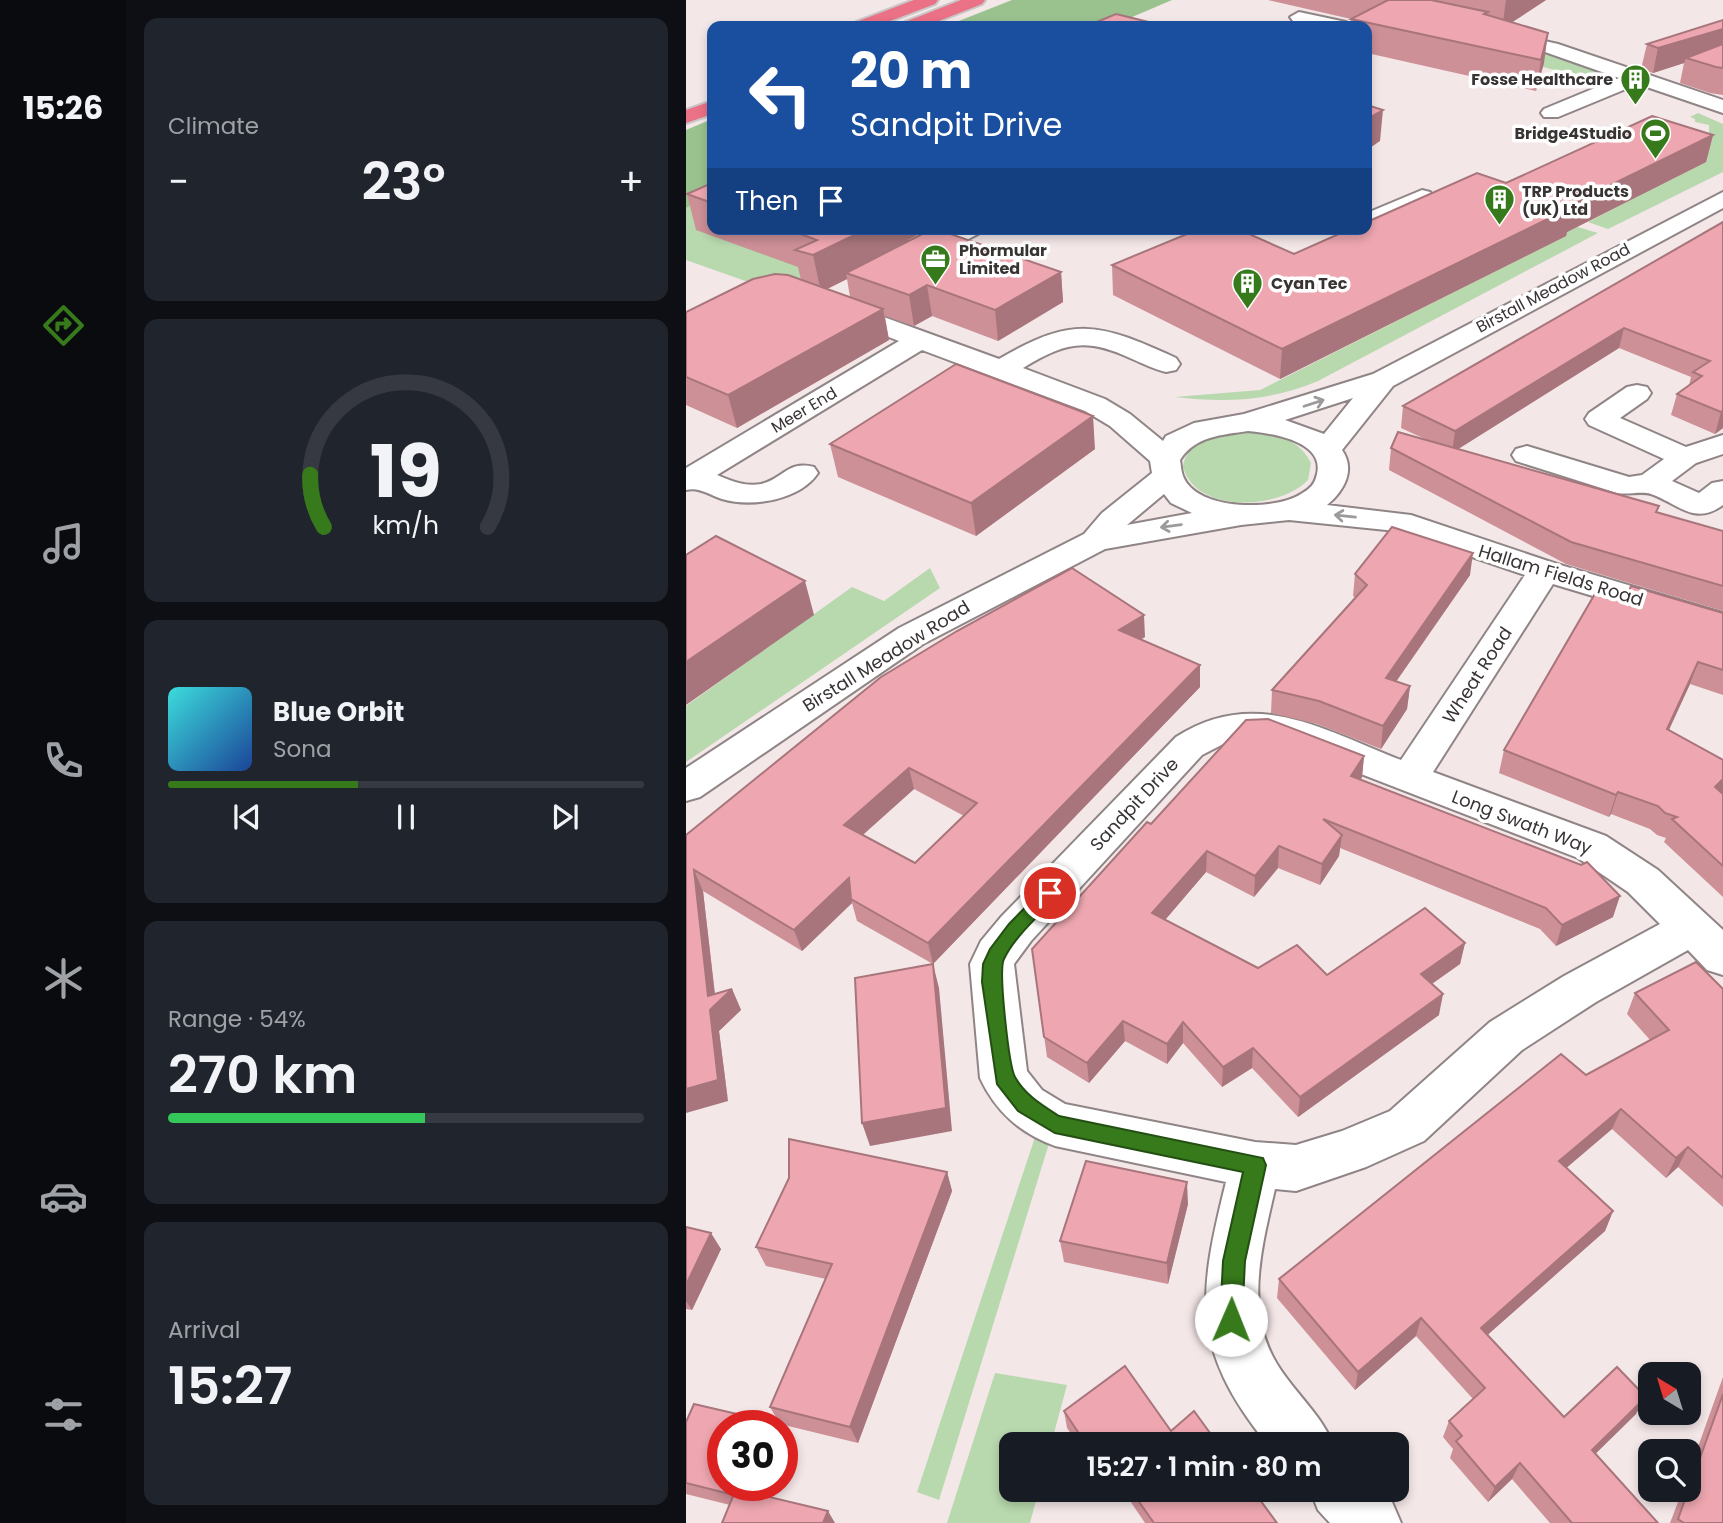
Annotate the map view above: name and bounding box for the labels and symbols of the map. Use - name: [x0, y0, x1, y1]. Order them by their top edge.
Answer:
- building icon: Fosse Healthcare: [1619, 62, 1653, 106]
- place label: Fosse Healthcare: [1471, 68, 1613, 91]
- sports icon: Bridge4Studio: [1638, 116, 1672, 160]
- place label: Bridge4Studio: [1515, 122, 1632, 145]
- place label: TRP Products (UK) Ltd: [1522, 180, 1629, 221]
- building icon: TRP Products (UK) Ltd: [1482, 183, 1516, 227]
- street label: Birstall Meadow Road: [1472, 238, 1634, 338]
- place label: Phormular Limited: [959, 239, 1047, 280]
- office icon: Phormular Limited: [919, 242, 953, 286]
- building icon: Cyan Tec: [1231, 266, 1265, 310]
- place label: Cyan Tec: [1271, 272, 1348, 295]
- street label: Meer End: [767, 381, 841, 439]
- one-way arrow: [1302, 396, 1324, 408]
- one-way arrow: [1334, 509, 1357, 522]
- one-way arrow: [1160, 520, 1182, 533]
- street label: Hallam Fields Road: [1475, 538, 1647, 612]
- street label: Birstall Meadow Road: [798, 594, 974, 718]
- street label: Wheat Road: [1436, 622, 1518, 728]
- street label: Sandpit Drive: [1084, 752, 1184, 856]
- street label: Long Swath Way: [1448, 784, 1596, 860]
- pin: [1020, 863, 1080, 923]
- position arrow: [1194, 1283, 1268, 1357]
- north arrow: [1638, 1362, 1701, 1424]
- speed limit sign: 30: [707, 1410, 798, 1501]

